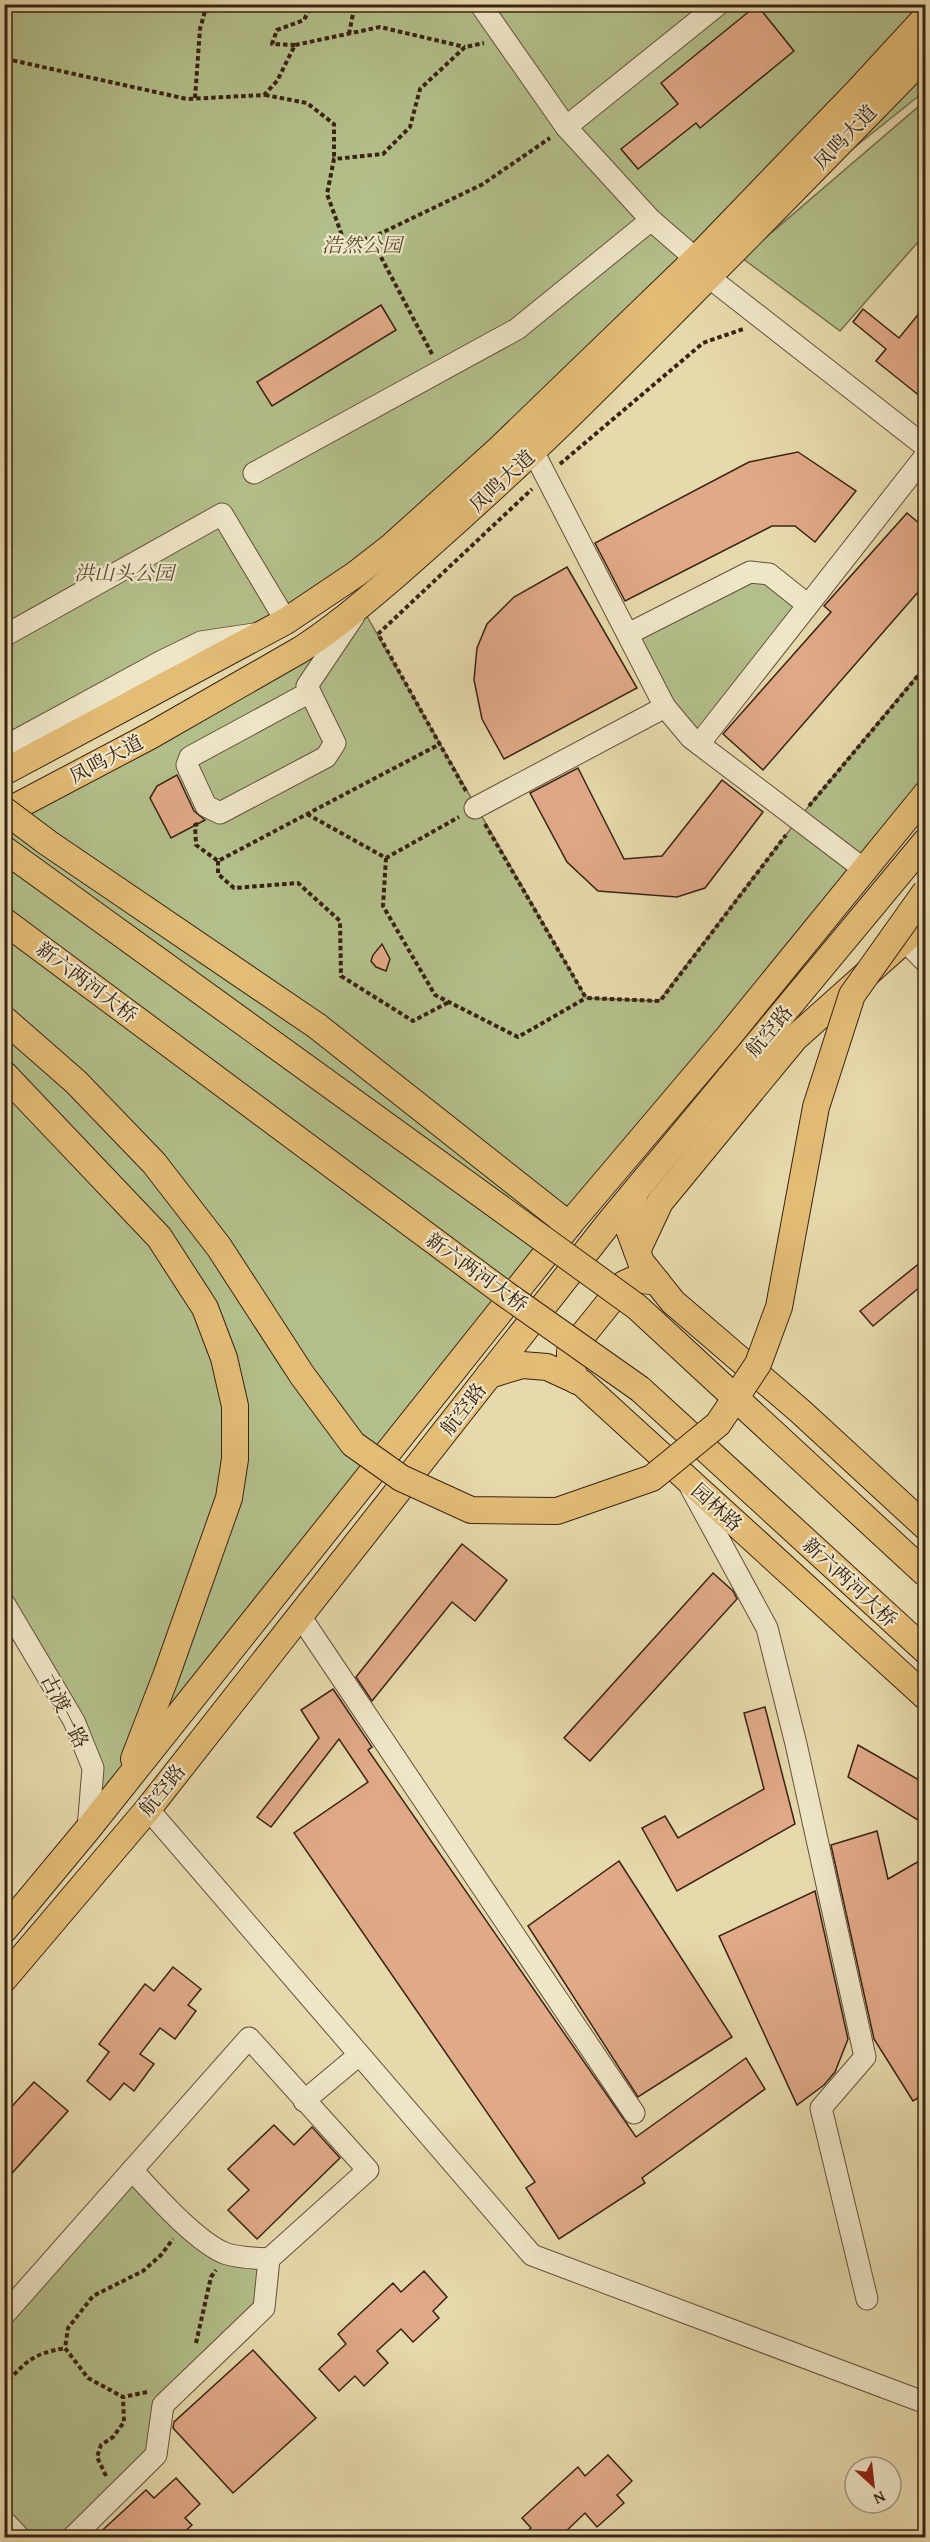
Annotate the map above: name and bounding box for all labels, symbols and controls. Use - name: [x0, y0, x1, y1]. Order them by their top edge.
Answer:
- street label: 凤鸣大道: [806, 98, 883, 175]
- park label: 浩然公园: [322, 230, 405, 259]
- street label: 凤鸣大道: [463, 443, 541, 519]
- park label: 洪山头公园: [74, 558, 177, 587]
- street label: 凤鸣大道: [64, 727, 148, 790]
- street label: 新六两河大桥: [31, 934, 144, 1029]
- street label: 航空路: [738, 998, 799, 1063]
- street label: 新六两河大桥: [420, 1225, 534, 1319]
- street label: 航空路: [433, 1376, 493, 1441]
- street label: 园林路: [685, 1476, 749, 1537]
- street label: 新六两河大桥: [797, 1530, 904, 1633]
- street label: 古渡一路: [34, 1669, 97, 1753]
- street label: 航空路: [131, 1757, 192, 1822]
- north arrow: [843, 2455, 903, 2515]
- text: N: [869, 2485, 890, 2512]

